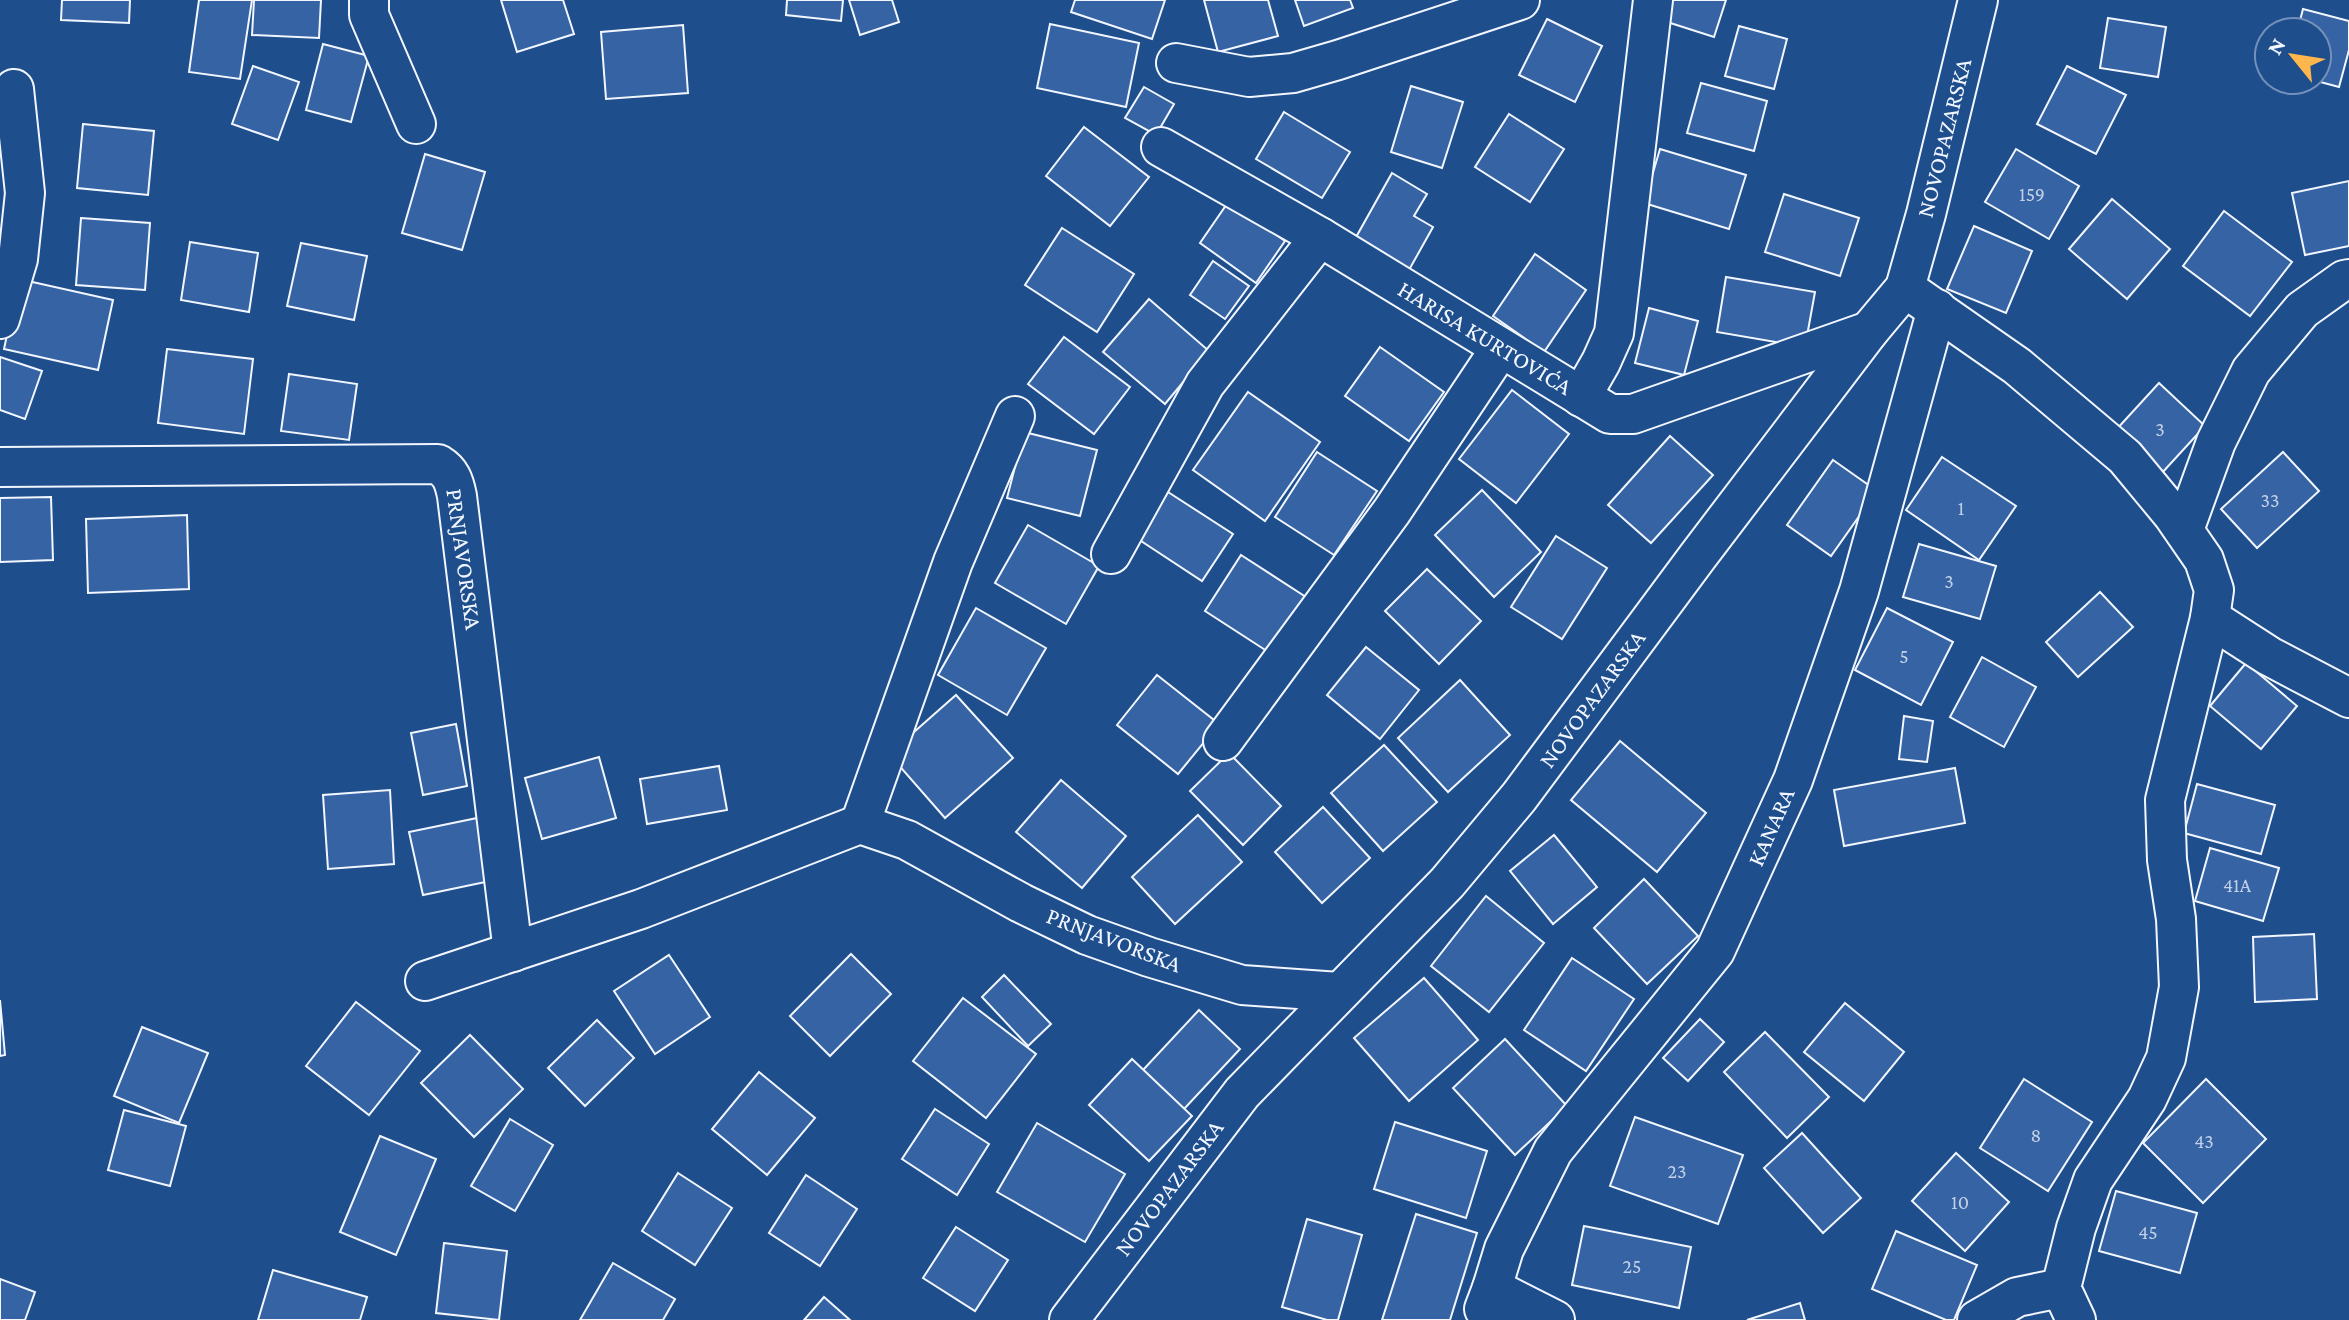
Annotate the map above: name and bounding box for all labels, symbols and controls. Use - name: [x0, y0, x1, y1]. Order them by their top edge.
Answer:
- north arrow: [2253, 16, 2333, 96]
- text: N: [2262, 34, 2291, 59]
- street label: NOVOPAZARSKA: [1911, 55, 1976, 220]
- house number: 159: [2019, 183, 2045, 205]
- street label: HARISA KURTOVIĆA: [1393, 275, 1577, 400]
- house number: 3: [2155, 418, 2165, 440]
- street label: PRNJAVORSKA: [441, 487, 488, 631]
- house number: 33: [2261, 489, 2279, 511]
- house number: 1: [1958, 497, 1964, 519]
- house number: 3: [1944, 570, 1954, 592]
- street label: NOVOPAZARSKA: [1533, 625, 1651, 773]
- house number: 5: [1899, 645, 1909, 667]
- street label: KANARA: [1741, 783, 1800, 870]
- house number: 41A: [2223, 874, 2252, 896]
- street label: PRNJAVORSKA: [1043, 901, 1186, 978]
- street label: NOVOPAZARSKA: [1109, 1114, 1229, 1261]
- house number: 8: [2031, 1124, 2041, 1146]
- house number: 43: [2194, 1130, 2214, 1152]
- house number: 23: [1667, 1160, 1687, 1182]
- house number: 10: [1951, 1191, 1969, 1213]
- house number: 45: [2138, 1221, 2158, 1243]
- house number: 25: [1623, 1255, 1641, 1277]

